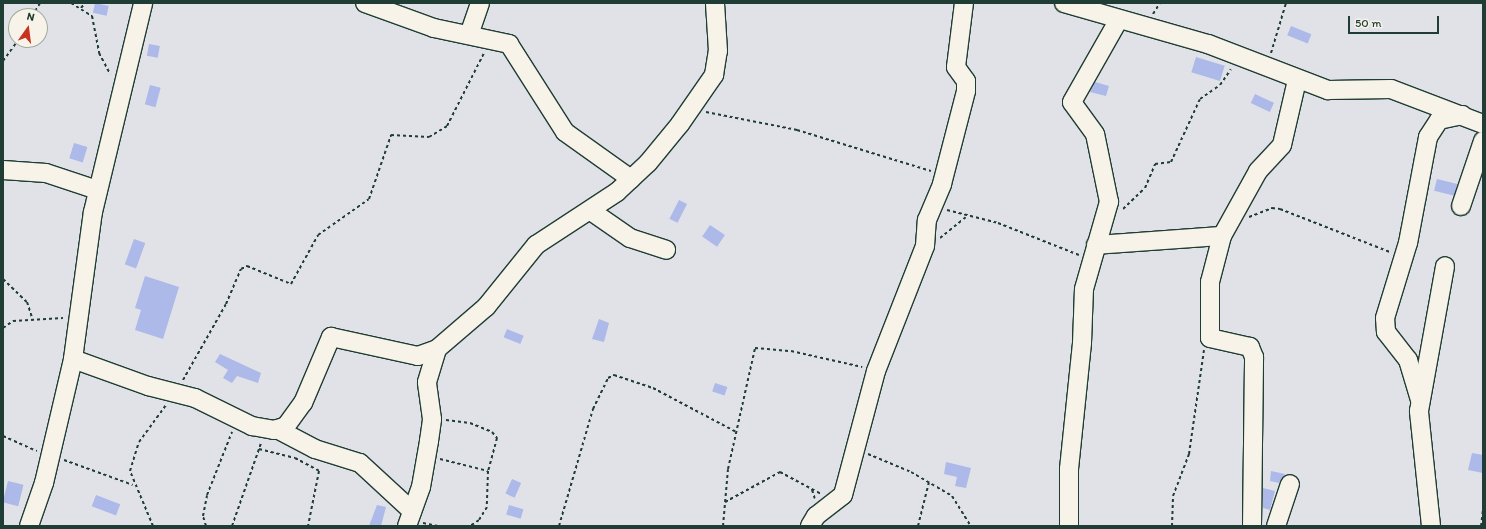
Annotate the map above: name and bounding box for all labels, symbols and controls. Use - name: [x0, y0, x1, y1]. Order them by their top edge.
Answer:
- north arrow: [8, 8, 48, 48]
- scale bar: [1350, 8, 1441, 34]
- text: N: [26, 10, 36, 24]
- text: 50 m: [1355, 16, 1381, 30]

